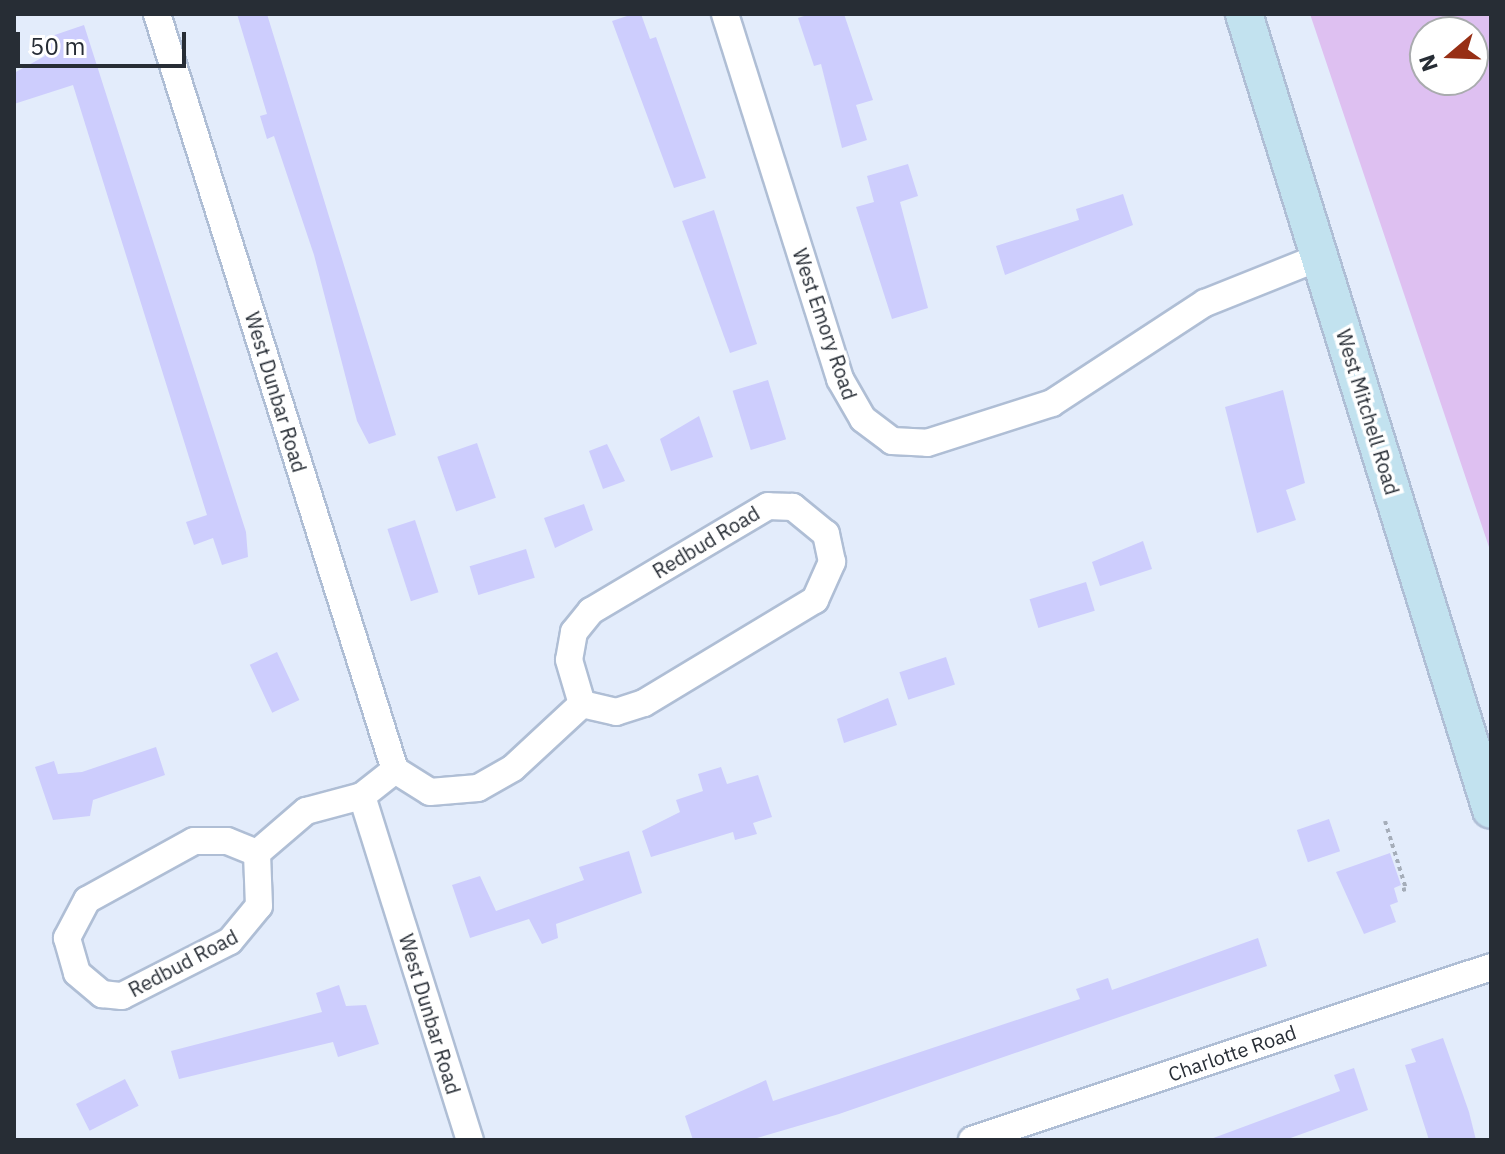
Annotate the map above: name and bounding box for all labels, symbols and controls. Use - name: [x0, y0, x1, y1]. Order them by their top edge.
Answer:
- scale bar: [20, 16, 190, 66]
- north arrow: [1409, 16, 1489, 96]
- text: 50 m: [30, 30, 85, 62]
- text: N: [1411, 51, 1444, 76]
- street label: West Emory Road: [788, 245, 862, 403]
- street label: West Dunbar Road: [240, 309, 312, 475]
- street label: West Mitchell Road: [1331, 326, 1405, 498]
- street label: Redbud Road: [648, 501, 764, 583]
- street label: Redbud Road: [124, 924, 242, 1002]
- street label: West Dunbar Road: [394, 931, 466, 1097]
- street label: Charlotte Road: [1165, 1020, 1299, 1086]

